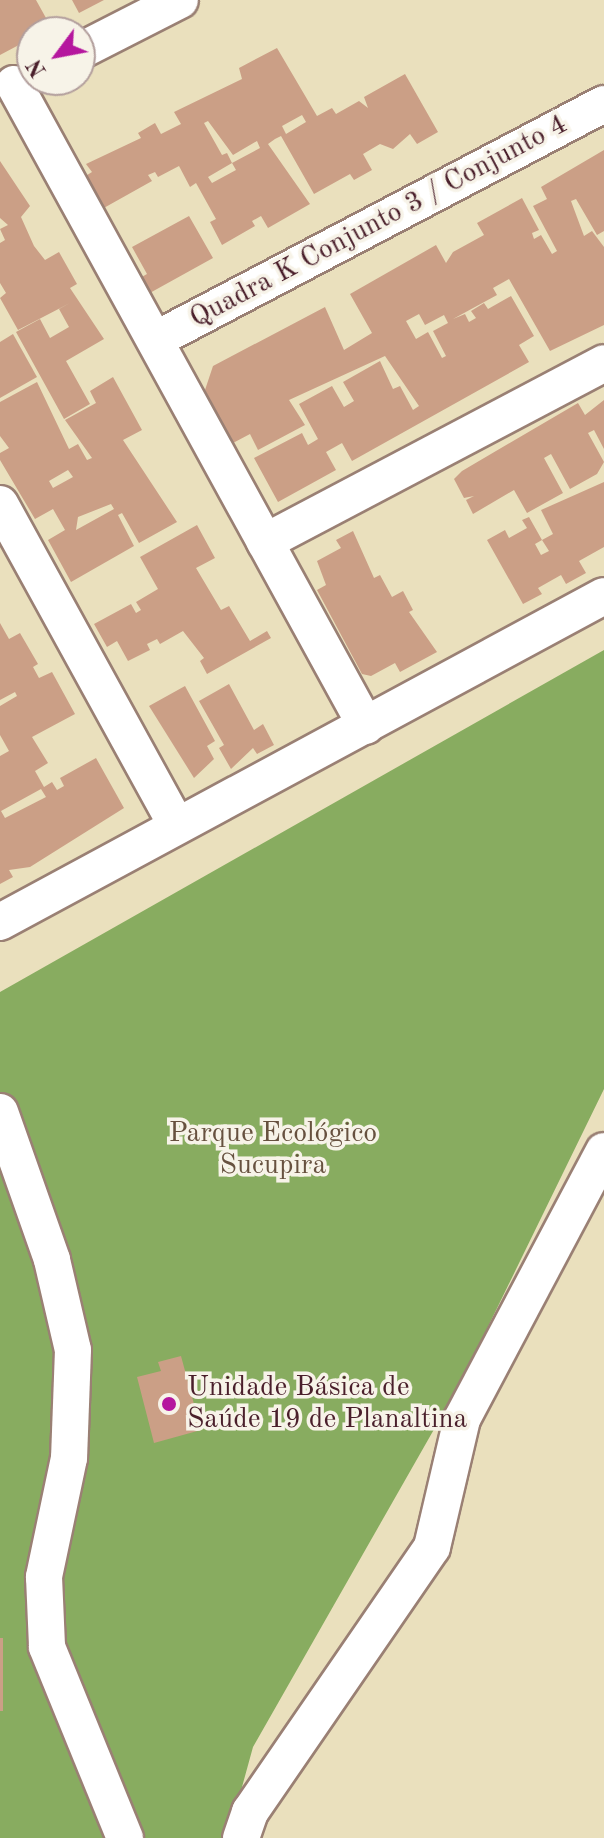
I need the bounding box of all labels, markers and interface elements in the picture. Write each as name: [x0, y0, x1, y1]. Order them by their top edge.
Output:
north arrow: [16, 16, 96, 96]
text: N: [24, 55, 51, 81]
street label: Quadra K Conjunto 3 / Conjunto 4: [185, 108, 573, 336]
park label: Parque Ecológico Sucupira: [169, 1117, 377, 1183]
place label: Unidade Básica de Saúde 19 de Planaltina: [187, 1371, 467, 1437]
marker: Unidade Básica de Saúde 19 de Planaltina: [158, 1393, 180, 1415]

